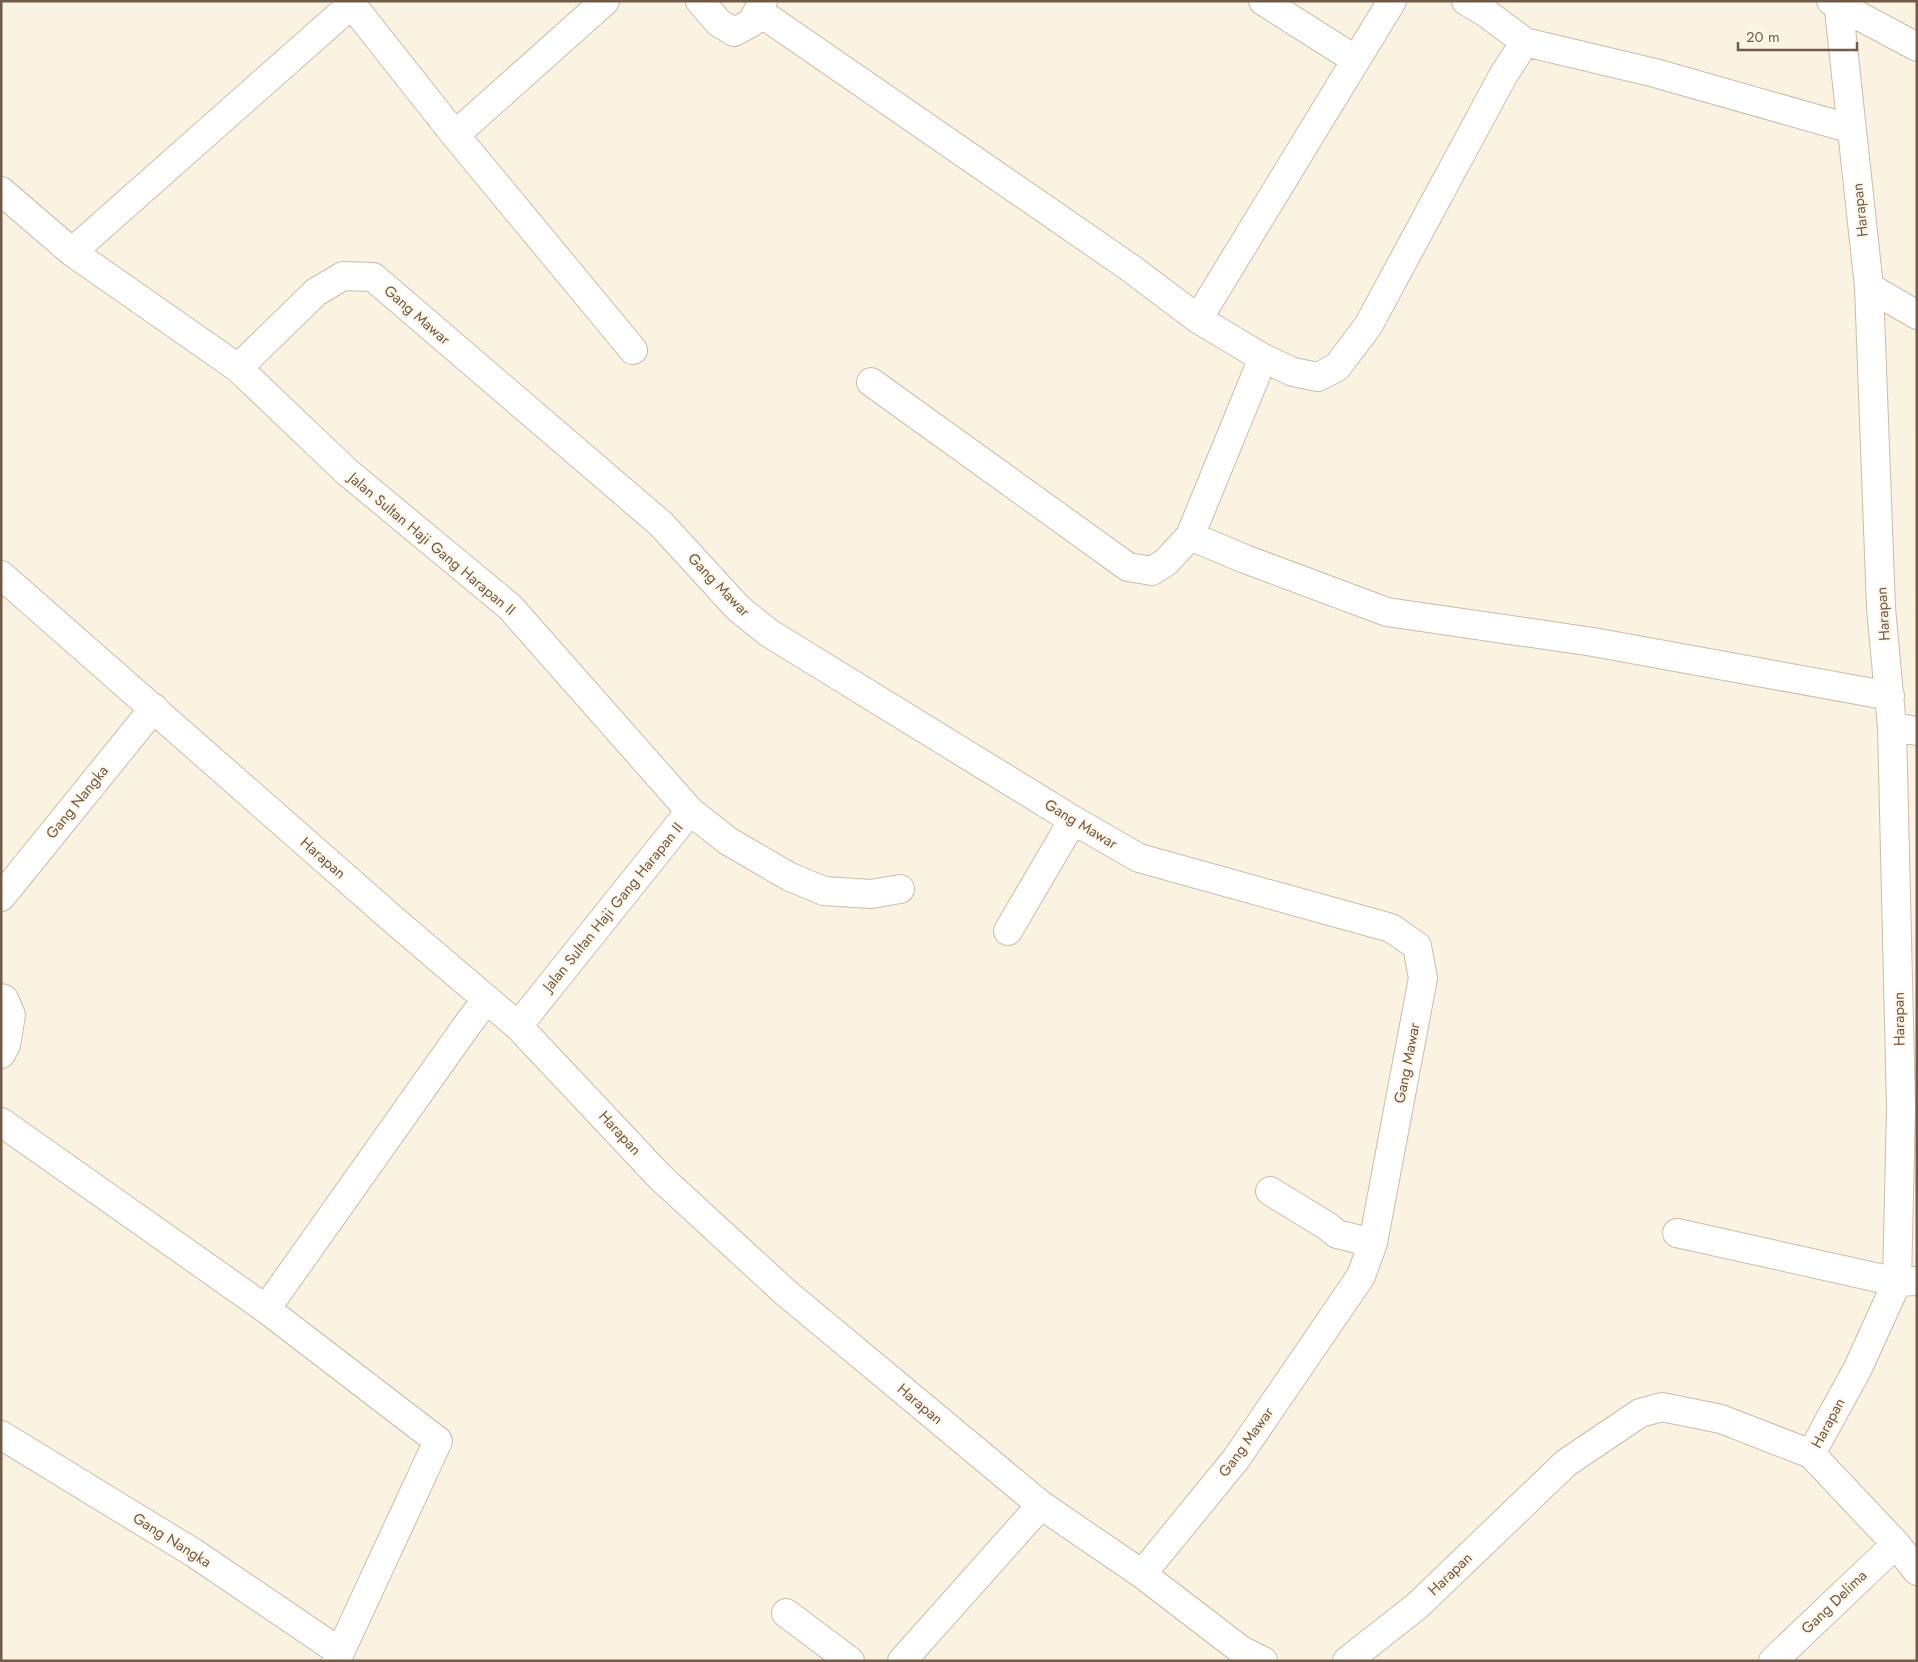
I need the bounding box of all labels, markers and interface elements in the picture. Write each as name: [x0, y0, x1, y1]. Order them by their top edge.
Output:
scale bar: [1738, 20, 1857, 52]
text: 20 m: [1746, 26, 1780, 48]
street label: Harapan: [1846, 182, 1874, 238]
street label: Gang Mawar: [379, 280, 456, 351]
street label: Jalan Sultan Haji Gang Harapan II: [342, 466, 520, 621]
street label: Gang Mawar: [683, 548, 756, 623]
street label: Harapan: [1870, 586, 1896, 642]
street label: Gang Nangka: [40, 761, 114, 843]
street label: Gang Mawar: [1040, 794, 1122, 855]
street label: Jalan Sultan Haji Gang Harapan II: [536, 818, 688, 998]
street label: Harapan: [295, 832, 351, 884]
street label: Harapan: [1888, 992, 1910, 1046]
street label: Gang Mawar: [1388, 1020, 1426, 1105]
street label: Harapan: [594, 1106, 646, 1160]
street label: Harapan: [892, 1378, 948, 1430]
street label: Harapan: [1806, 1394, 1850, 1452]
street label: Gang Mawar: [1213, 1402, 1279, 1481]
street label: Gang Nangka: [128, 1507, 216, 1573]
street label: Harapan: [1423, 1547, 1477, 1601]
street label: Gang Delima: [1796, 1565, 1872, 1639]

